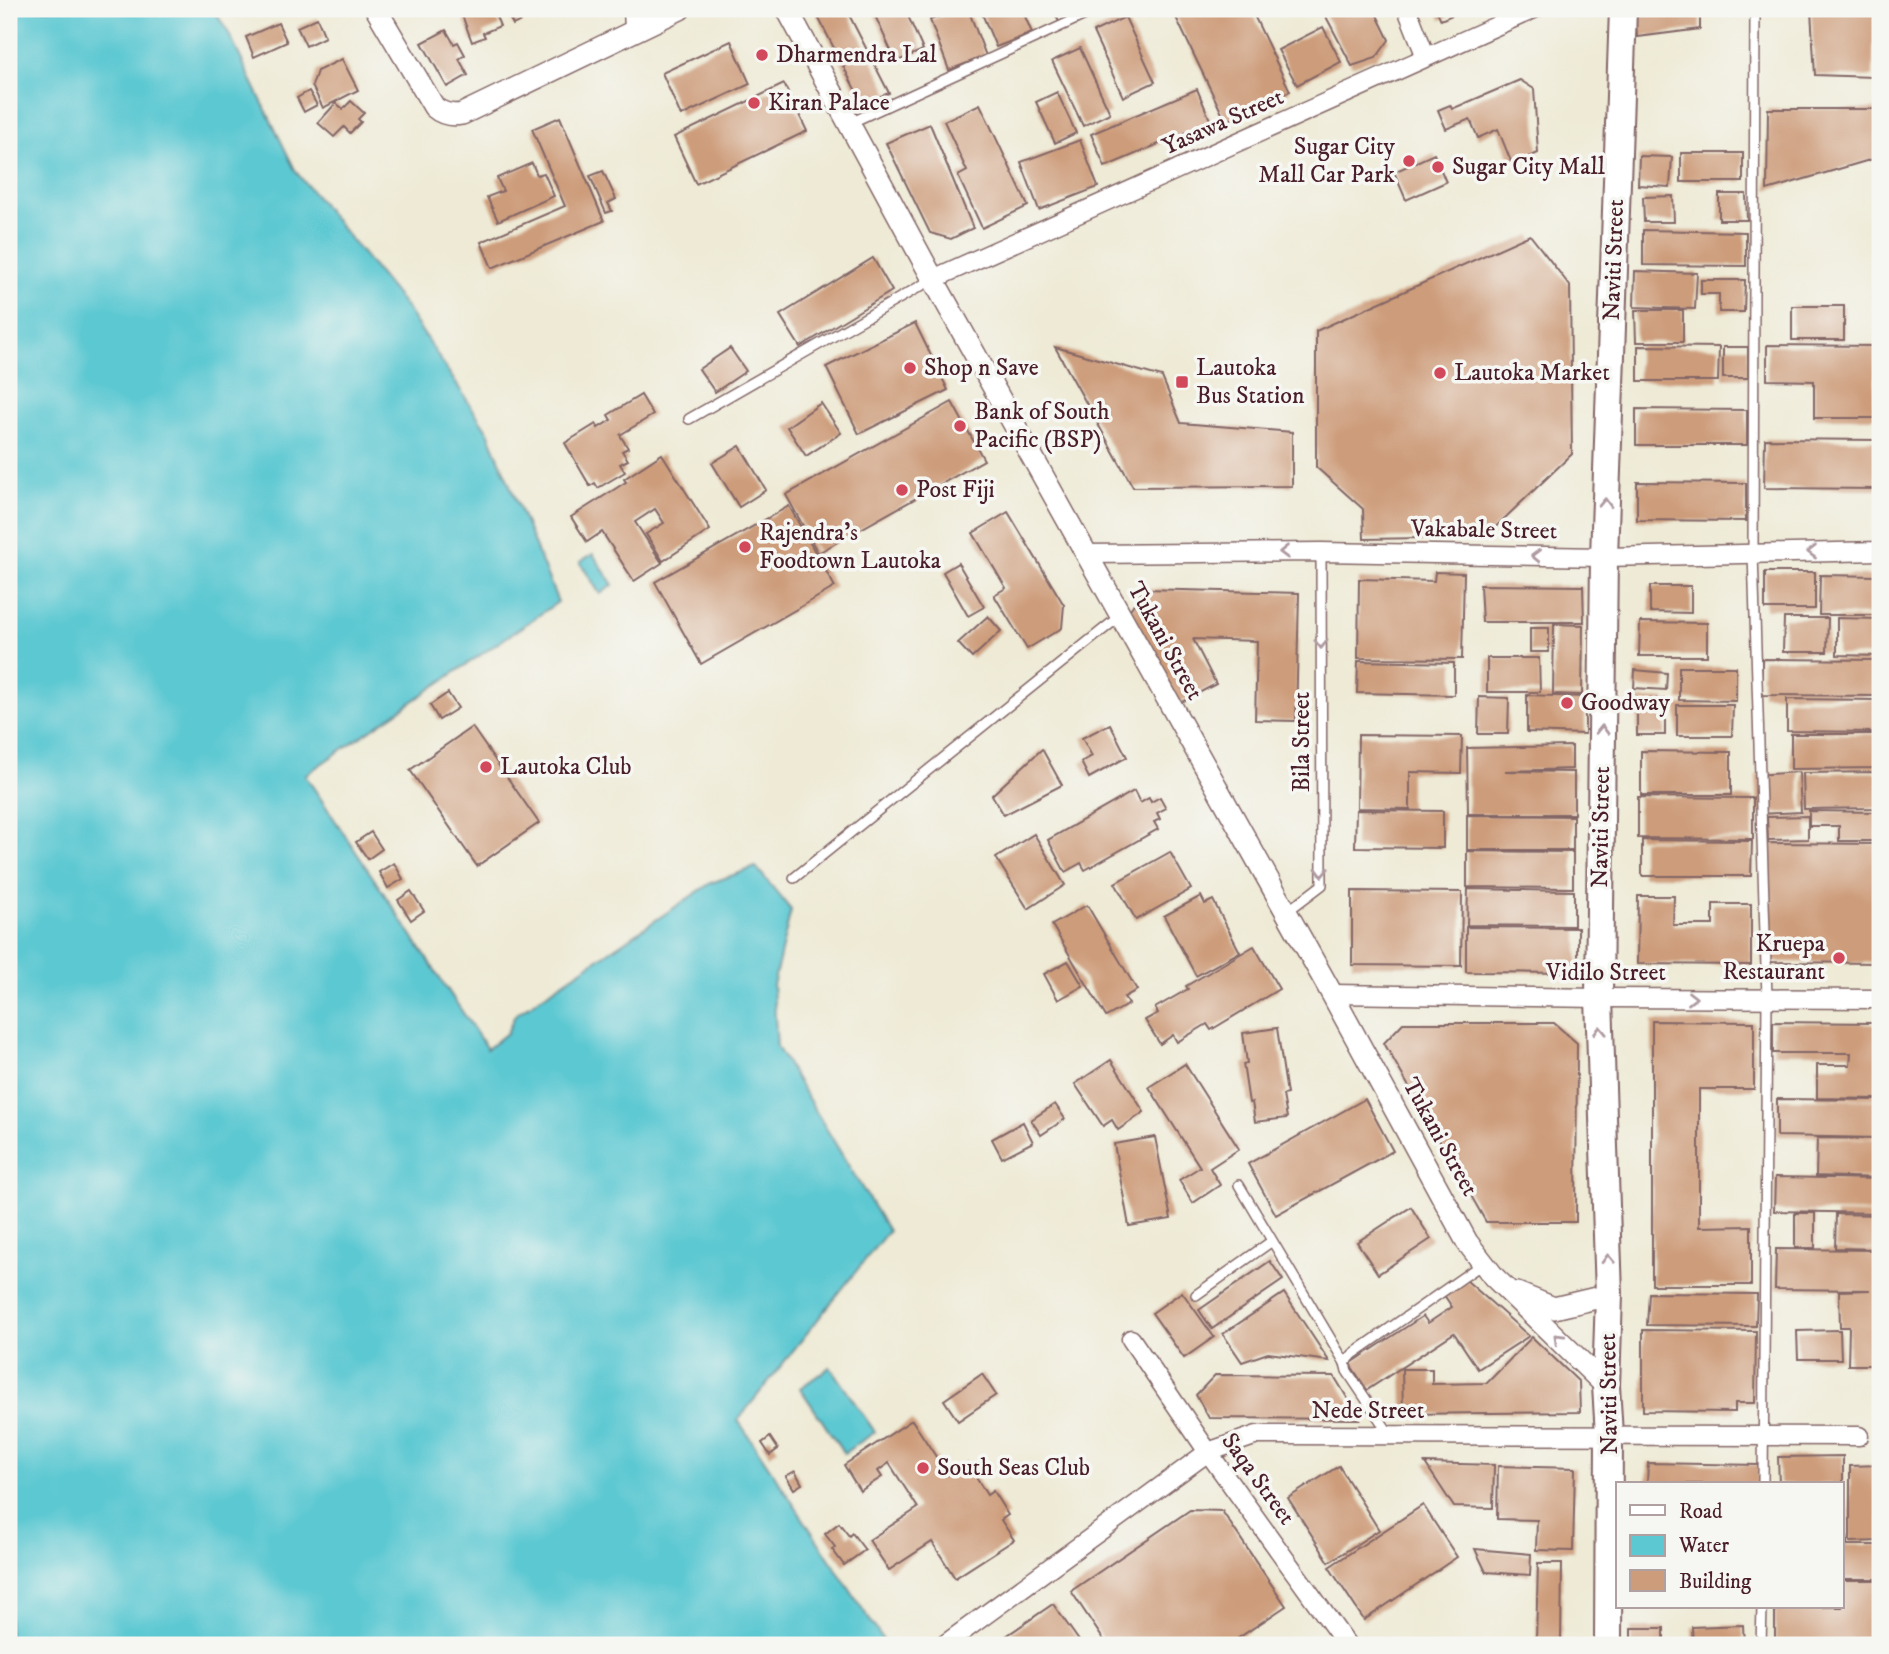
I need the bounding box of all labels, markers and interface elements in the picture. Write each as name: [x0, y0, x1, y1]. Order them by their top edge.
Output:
place label: Dharmendra Lal: [776, 40, 938, 70]
marker: Dharmendra Lal: [754, 47, 770, 63]
street label: Yasawa Street: [1158, 82, 1288, 162]
place label: Kiran Palace: [768, 88, 890, 118]
marker: Kiran Palace: [746, 95, 762, 111]
place label: Sugar City Mall Car Park: [1258, 132, 1396, 190]
place label: Sugar City Mall: [1452, 152, 1606, 182]
marker: Sugar City Mall Car Park: [1401, 153, 1417, 169]
marker: Sugar City Mall: [1430, 159, 1446, 175]
street label: Naviti Street: [1597, 198, 1631, 321]
place label: Shop n Save: [924, 353, 1039, 383]
place label: Lautoka Bus Station: [1196, 353, 1305, 411]
place label: Lautoka Market: [1454, 358, 1610, 388]
marker: Shop n Save: [902, 360, 918, 376]
marker: Lautoka Market: [1432, 365, 1448, 381]
marker: Lautoka Bus Station: [1174, 374, 1190, 390]
place label: Bank of South Pacific (BSP): [974, 397, 1110, 455]
marker: Bank of South Pacific (BSP): [952, 418, 968, 434]
place label: Post Fiji: [916, 475, 995, 505]
marker: Post Fiji: [894, 482, 910, 498]
one-way arrow: [1598, 497, 1613, 508]
street label: Vakabale Street: [1410, 514, 1558, 546]
place label: Rajendra's Foodtown Lautoka: [759, 518, 942, 576]
marker: Rajendra's Foodtown Lautoka: [737, 539, 753, 555]
one-way arrow: [1278, 544, 1288, 560]
one-way arrow: [1806, 544, 1817, 560]
one-way arrow: [1530, 548, 1541, 563]
street label: Tukani Street: [1120, 577, 1210, 706]
one-way arrow: [1313, 640, 1329, 650]
place label: Goodway: [1581, 688, 1670, 718]
street label: Bila Street: [1287, 691, 1317, 792]
marker: Goodway: [1559, 695, 1575, 711]
one-way arrow: [1594, 725, 1610, 735]
place label: Lautoka Club: [500, 752, 632, 782]
marker: Lautoka Club: [478, 759, 494, 775]
street label: Naviti Street: [1585, 766, 1617, 888]
one-way arrow: [1314, 867, 1330, 878]
place label: Kruepa Restaurant: [1723, 929, 1826, 987]
marker: Kruepa Restaurant: [1831, 950, 1847, 966]
street label: Vidilo Street: [1545, 958, 1666, 988]
one-way arrow: [1687, 990, 1698, 1006]
one-way arrow: [1593, 1026, 1608, 1037]
street label: Tukani Street: [1395, 1073, 1485, 1202]
one-way arrow: [1600, 1253, 1615, 1264]
street label: Naviti Street: [1593, 1333, 1625, 1455]
one-way arrow: [1553, 1334, 1566, 1347]
street label: Nede Street: [1311, 1396, 1425, 1426]
street label: Saqa Street: [1214, 1427, 1302, 1531]
place label: South Seas Club: [937, 1453, 1090, 1483]
marker: South Seas Club: [915, 1460, 931, 1476]
legend: [1616, 1482, 1843, 1608]
text: Road: [1679, 1499, 1723, 1525]
text: Water: [1678, 1533, 1729, 1559]
text: Building: [1679, 1569, 1752, 1595]

